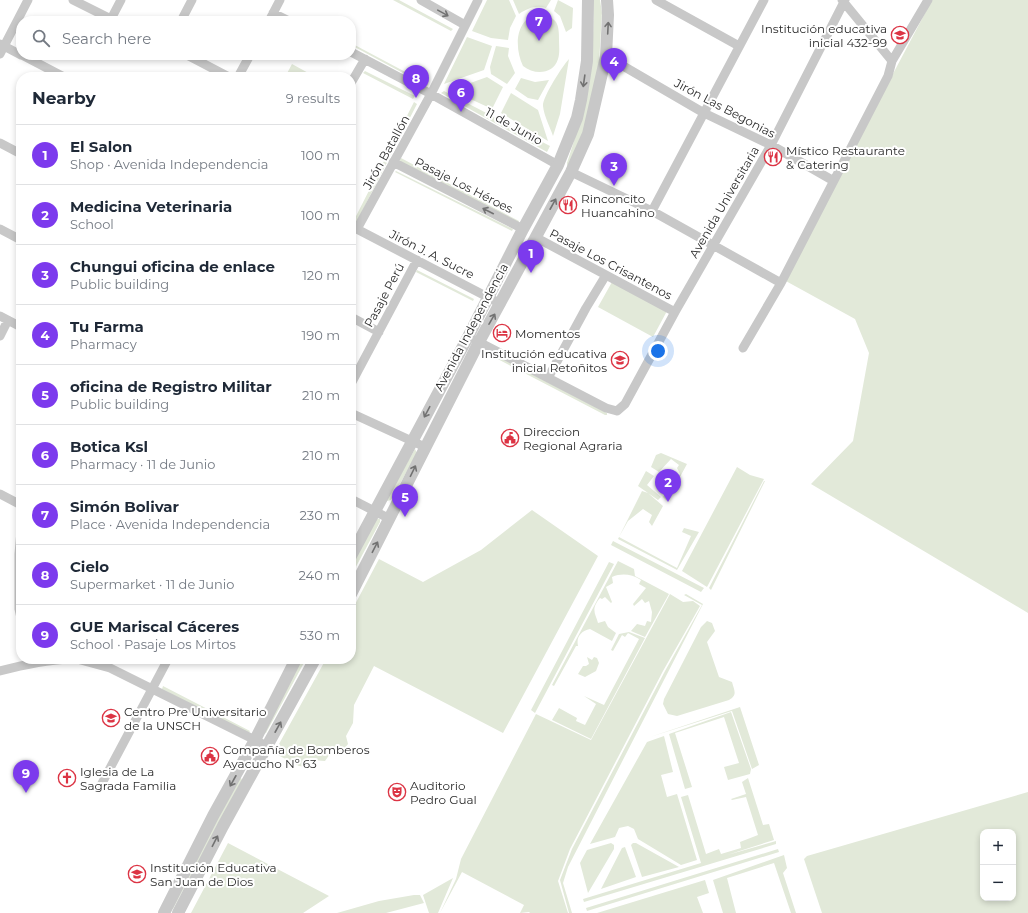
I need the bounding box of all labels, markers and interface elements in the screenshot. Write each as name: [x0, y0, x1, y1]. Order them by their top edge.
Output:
pin: 7: [526, 8, 552, 41]
one-way arrow: [437, 9, 449, 17]
search box: [16, 16, 356, 60]
place label: Institución educativa inicial 432-99: [761, 21, 887, 50]
one-way arrow: [604, 22, 611, 35]
school or university icon: Institución educativa inicial 432-99: [890, 25, 910, 45]
icon: search: [30, 27, 52, 49]
text: Search here: [62, 29, 151, 48]
pin: 4: [601, 48, 627, 81]
pin: 8: [403, 65, 429, 98]
one-way arrow: [580, 74, 588, 87]
street label: Jirón Las Begonias: [671, 75, 778, 141]
pin: 6: [448, 79, 474, 112]
text: Nearby: [32, 88, 96, 108]
text: 9 results: [286, 90, 340, 106]
street label: 11 de Junio: [483, 104, 545, 148]
street label: Jirón Batallón: [359, 112, 413, 193]
text: El Salon: [70, 137, 132, 156]
street label: Avenida Universitaria: [686, 143, 762, 261]
place label: Místico Restaurante & Catering: [786, 143, 905, 172]
text: 1: [42, 147, 48, 163]
text: 100 m: [301, 147, 340, 163]
restaurant icon: Místico Restaurante & Catering: [763, 147, 783, 167]
pin: 3: [601, 153, 627, 186]
street label: Pasaje Los Héroes: [413, 154, 516, 216]
text: Shop · Avenida Independencia: [70, 156, 268, 172]
place label: Rinconcito Huancahino: [581, 191, 655, 220]
restaurant icon: Rinconcito Huancahino: [558, 195, 578, 215]
text: Medicina Veterinaria: [70, 197, 232, 216]
one-way arrow: [550, 198, 558, 210]
text: 2: [41, 207, 49, 223]
text: 100 m: [301, 207, 340, 223]
one-way arrow: [482, 207, 494, 214]
text: School: [70, 216, 114, 232]
street label: Pasaje Los Crisantenos: [547, 225, 675, 303]
street label: Jirón J. A. Sucre: [386, 226, 477, 282]
pin: 1: [518, 240, 544, 273]
text: Chungui oficina de enlace: [70, 257, 275, 276]
street label: Pasaje Perú: [361, 260, 407, 330]
street label: Avenida Independencia: [431, 260, 511, 394]
text: 3: [41, 267, 49, 283]
text: 120 m: [302, 267, 340, 283]
text: Public building: [70, 276, 169, 292]
one-way arrow: [489, 313, 497, 325]
text: Tu Farma: [70, 317, 144, 336]
hotel icon: Momentos: [492, 323, 512, 343]
place label: Momentos: [515, 326, 580, 341]
text: 4: [41, 327, 49, 343]
text: 190 m: [302, 327, 340, 343]
text: Pharmacy: [70, 336, 137, 352]
your location: [648, 341, 668, 361]
place label: Institución educativa inicial Retoñitos: [481, 346, 607, 375]
school or university icon: Institución educativa inicial Retoñitos: [610, 350, 630, 370]
text: oficina de Registro Militar: [70, 377, 272, 396]
text: 5: [41, 387, 49, 403]
text: 210 m: [302, 387, 340, 403]
text: Public building: [70, 396, 169, 412]
one-way arrow: [423, 405, 430, 417]
place label: Direccion Regional Agraria: [523, 424, 623, 453]
public building icon: Direccion Regional Agraria: [500, 428, 520, 448]
text: Botica Ksl: [70, 437, 148, 456]
text: 6: [41, 447, 49, 463]
text: 210 m: [302, 447, 340, 463]
text: Pharmacy · 11 de Junio: [70, 456, 215, 472]
one-way arrow: [410, 466, 417, 478]
pin: 2: [655, 469, 681, 502]
pin: 5: [392, 484, 418, 517]
text: Simón Bolivar: [70, 497, 179, 516]
text: 7: [41, 507, 49, 523]
text: 230 m: [299, 507, 340, 523]
text: Place · Avenida Independencia: [70, 516, 270, 532]
one-way arrow: [372, 541, 380, 553]
text: Cielo: [70, 557, 109, 576]
text: 8: [41, 567, 49, 583]
text: 240 m: [299, 567, 340, 583]
text: Supermarket · 11 de Junio: [70, 576, 234, 592]
text: GUE Mariscal Cáceres: [70, 617, 239, 636]
text: 9: [41, 627, 49, 643]
text: 530 m: [300, 627, 340, 643]
text: School · Pasaje Los Mirtos: [70, 636, 236, 652]
place label: Centro Pre Universitario de la UNSCH: [124, 704, 267, 733]
school or university icon: Centro Pre Universitario de la UNSCH: [101, 708, 121, 728]
one-way arrow: [274, 722, 282, 734]
place label: Compañía de Bomberos Ayacucho Nº 63: [223, 742, 370, 771]
public building icon: Compañía de Bomberos Ayacucho Nº 63: [200, 746, 220, 766]
pin: 9: [13, 760, 39, 793]
place label: Iglesia de La Sagrada Familia: [80, 764, 176, 793]
church icon: Iglesia de La Sagrada Familia: [57, 768, 77, 788]
one-way arrow: [228, 775, 236, 787]
place label: Auditorio Pedro Gual: [410, 778, 477, 807]
theatre icon: Auditorio Pedro Gual: [387, 782, 407, 802]
map controls: [980, 829, 1016, 901]
button: +: [980, 829, 1016, 865]
one-way arrow: [212, 835, 219, 847]
place label: Institución Educativa San Juan de Dios: [150, 860, 277, 889]
school or university icon: Institución Educativa San Juan de Dios: [127, 864, 147, 884]
button: −: [980, 865, 1016, 901]

